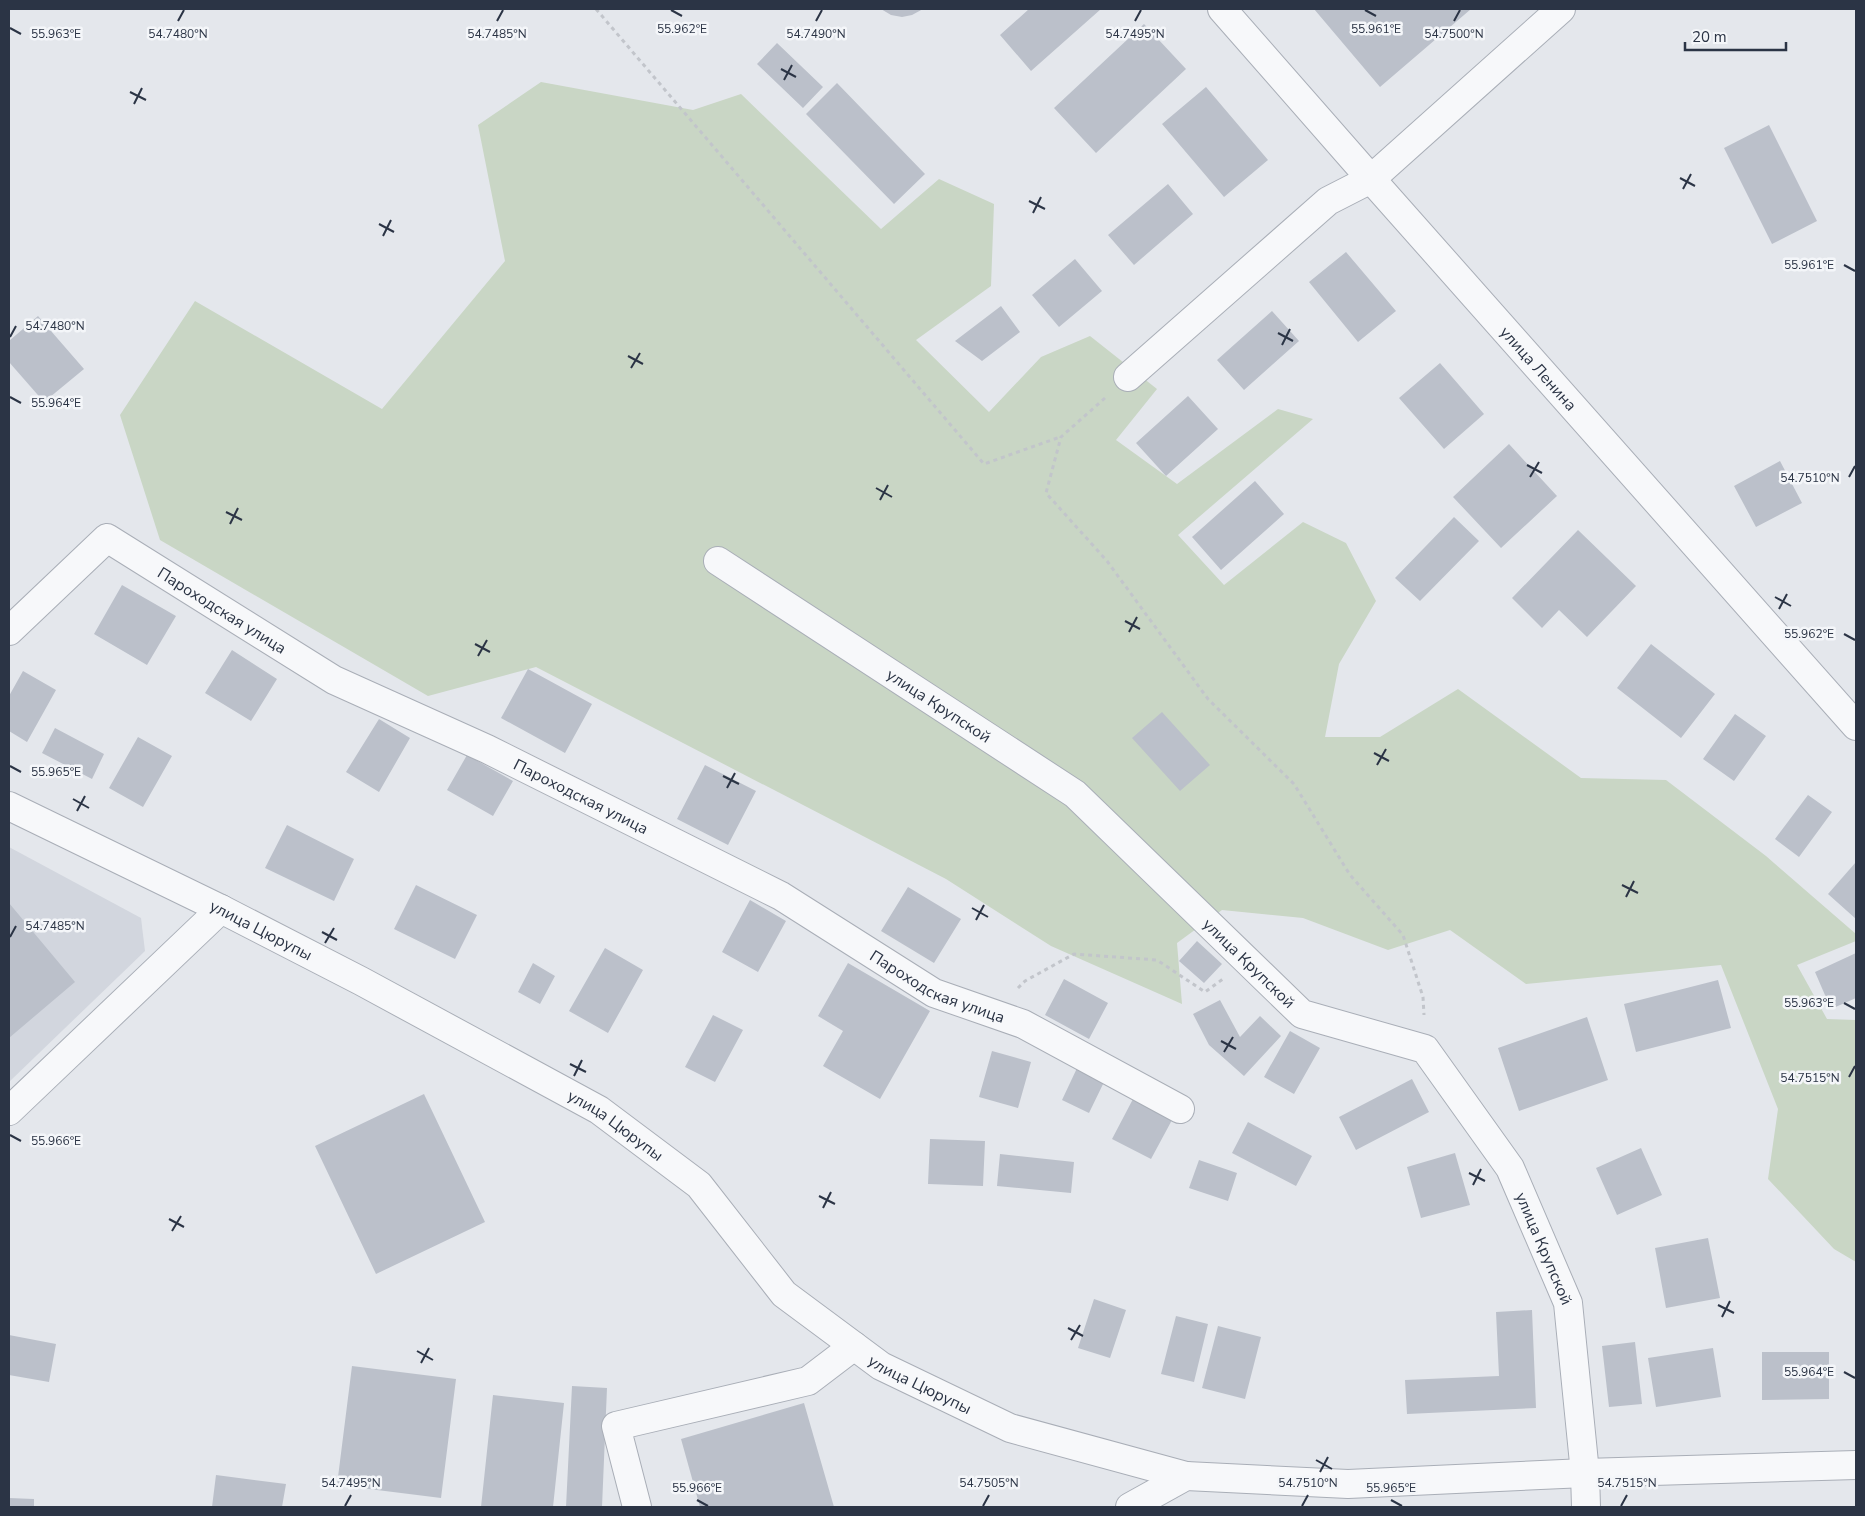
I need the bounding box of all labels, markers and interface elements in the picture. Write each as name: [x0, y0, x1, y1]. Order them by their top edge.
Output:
scale bar: [1685, 20, 1786, 52]
text: 55.962°E: [657, 21, 707, 37]
text: 55.961°E: [1351, 21, 1401, 37]
text: 55.963°E: [31, 26, 81, 42]
text: 54.7480°N: [148, 26, 208, 42]
text: 54.7485°N: [467, 26, 527, 42]
text: 54.7490°N: [786, 26, 846, 42]
text: 54.7495°N: [1105, 26, 1165, 42]
text: 54.7500°N: [1424, 26, 1484, 42]
text: 20 m: [1692, 27, 1727, 47]
text: 55.961°E: [1784, 257, 1834, 273]
text: 54.7480°N: [25, 318, 85, 334]
street label: улица Ленина: [1495, 322, 1581, 416]
text: 55.964°E: [31, 395, 81, 411]
text: 54.7510°N: [1780, 470, 1840, 486]
street label: Пароходская улица: [153, 562, 290, 660]
text: 55.962°E: [1784, 626, 1834, 642]
street label: улица Крупской: [882, 664, 995, 748]
street label: Пароходская улица: [510, 754, 652, 840]
text: 55.965°E: [31, 764, 81, 780]
street label: улица Цюрупы: [206, 895, 316, 966]
street label: улица Крупской: [1198, 914, 1300, 1013]
text: 54.7485°N: [25, 918, 85, 934]
street label: Пароходская улица: [865, 945, 1008, 1029]
text: 55.963°E: [1784, 995, 1834, 1011]
text: 54.7515°N: [1780, 1070, 1840, 1086]
street label: улица Цюрупы: [563, 1085, 668, 1167]
text: 55.966°E: [31, 1133, 81, 1149]
street label: улица Крупской: [1510, 1189, 1578, 1308]
street label: улица Цюрупы: [863, 1350, 975, 1420]
text: 55.964°E: [1784, 1364, 1834, 1380]
text: 54.7495°N: [321, 1475, 381, 1491]
text: 54.7505°N: [959, 1475, 1019, 1491]
text: 54.7510°N: [1278, 1475, 1338, 1491]
text: 54.7515°N: [1597, 1475, 1657, 1491]
text: 55.966°E: [672, 1480, 722, 1496]
text: 55.965°E: [1366, 1480, 1416, 1496]

